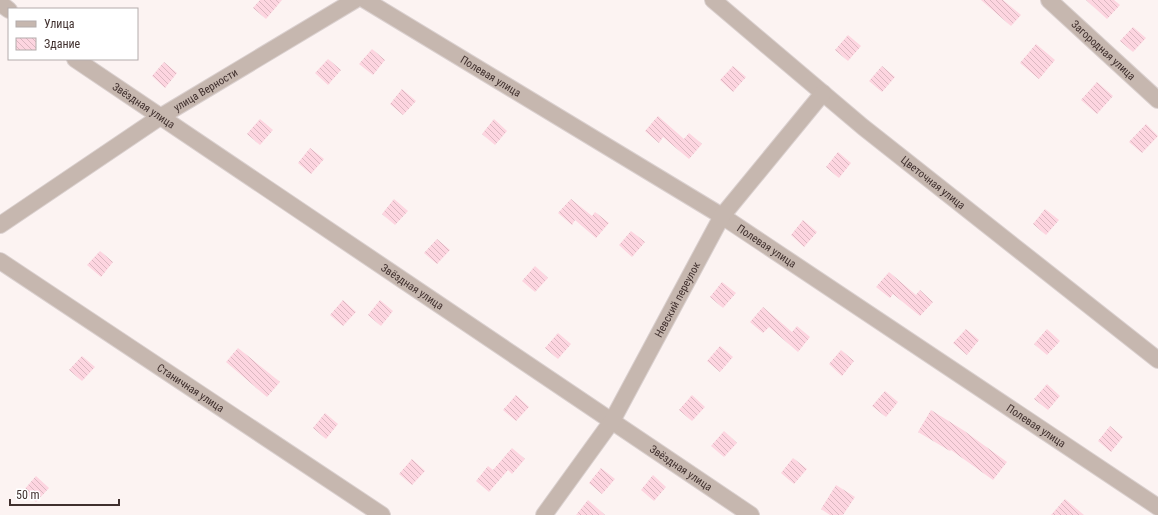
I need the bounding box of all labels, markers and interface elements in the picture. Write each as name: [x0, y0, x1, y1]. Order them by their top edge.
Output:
legend: [8, 8, 138, 60]
text: Улица: [44, 17, 75, 31]
street label: Загородная улица: [1068, 18, 1138, 83]
text: Здание: [44, 37, 81, 51]
street label: Полевая улица: [458, 53, 523, 100]
street label: улица Верности: [171, 66, 240, 114]
street label: Звёздная улица: [110, 80, 177, 132]
street label: Цветочная улица: [898, 153, 968, 212]
street label: Полевая улица: [734, 222, 798, 271]
street label: Невский переулок: [652, 259, 704, 340]
street label: Звёздная улица: [378, 261, 446, 313]
street label: Станичная улица: [154, 361, 227, 415]
street label: Полевая улица: [1004, 402, 1068, 451]
street label: Звёздная улица: [647, 443, 714, 494]
scale bar: [10, 481, 119, 507]
text: 50 m: [16, 488, 40, 502]

